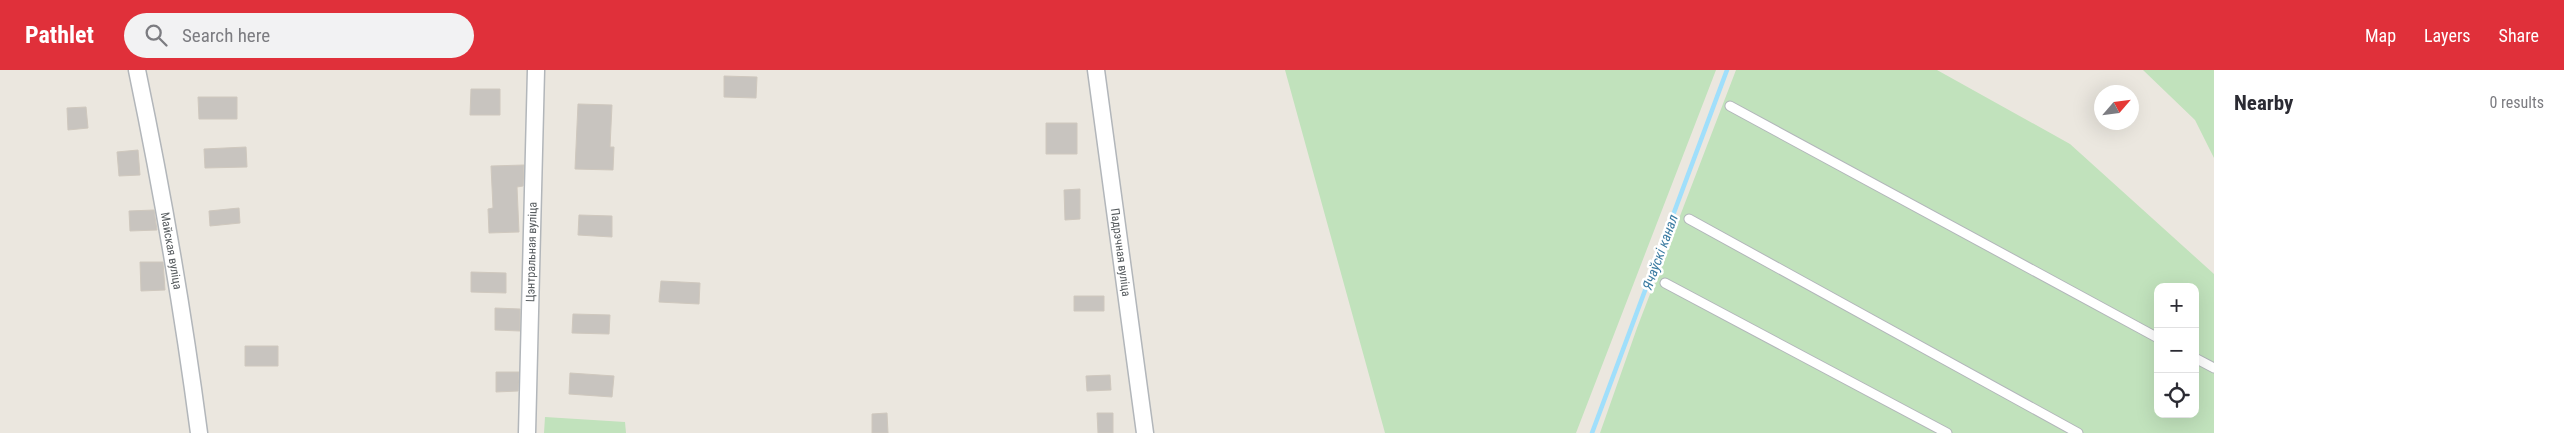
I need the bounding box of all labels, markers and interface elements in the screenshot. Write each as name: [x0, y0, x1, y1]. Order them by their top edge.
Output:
search box: [124, 13, 474, 58]
text: Pathlet: [25, 21, 94, 49]
icon: search: [142, 21, 170, 49]
text: Search here: [182, 24, 270, 47]
text: Map: [2365, 25, 2396, 46]
text: Layers: [2424, 25, 2471, 46]
text: Share: [2499, 25, 2539, 46]
north arrow: [2094, 85, 2139, 130]
text: Nearby: [2234, 91, 2293, 115]
text: 0 results: [2489, 93, 2544, 112]
street label: Цэнтральная вуліца: [523, 202, 540, 302]
street label: Падрэчная вуліца: [1108, 207, 1134, 298]
street label: Майская вуліца: [158, 211, 185, 291]
water label: Ячаўскі канал: [1639, 212, 1681, 293]
map controls: [2154, 283, 2199, 418]
button: +: [2154, 283, 2199, 328]
button: −: [2154, 328, 2199, 373]
button: locate: [2154, 373, 2199, 418]

